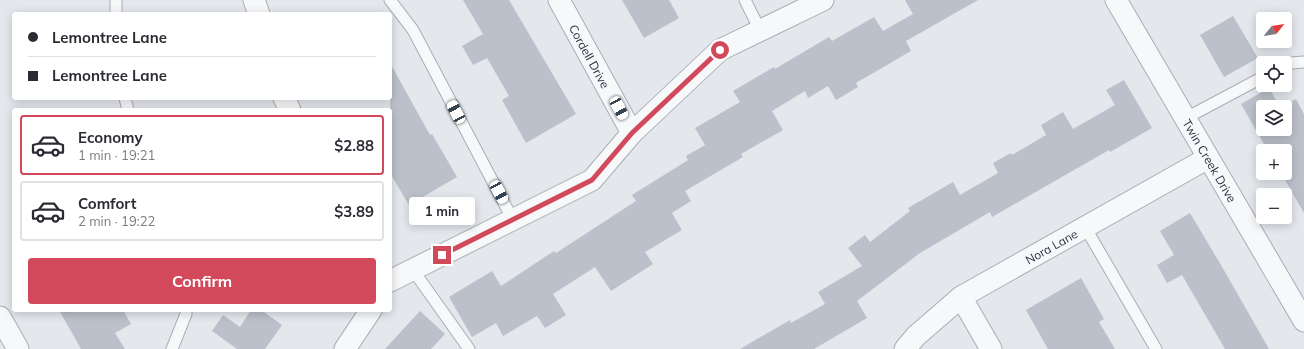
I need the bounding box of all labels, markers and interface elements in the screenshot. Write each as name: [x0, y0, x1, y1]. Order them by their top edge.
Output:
north arrow: [1256, 12, 1292, 48]
map controls: [1256, 12, 1292, 224]
street label: Cordell Drive: [566, 22, 613, 91]
text: Lemontree Lane: [52, 28, 167, 47]
route start: [711, 41, 729, 59]
button: locate: [1256, 56, 1292, 92]
text: Lemontree Lane: [52, 66, 167, 85]
car: [608, 95, 630, 121]
car: [445, 99, 467, 125]
button: layers: [1256, 100, 1292, 136]
street label: Twin Creek Drive: [1180, 116, 1240, 205]
icon: car: [30, 127, 66, 163]
text: Economy: [78, 128, 143, 147]
text: $2.88: [334, 136, 374, 155]
button: +: [1256, 144, 1292, 180]
text: 1 min · 19:21: [78, 147, 155, 163]
car: [488, 179, 510, 205]
button: −: [1256, 188, 1292, 224]
icon: car: [30, 193, 66, 229]
text: Comfort: [78, 194, 136, 213]
callout: 1 min: [409, 197, 475, 225]
text: $3.89: [334, 202, 374, 221]
text: 1 min: [425, 203, 459, 219]
text: 2 min · 19:22: [78, 213, 155, 229]
street label: Nora Lane: [1022, 226, 1080, 267]
route end: [433, 246, 451, 264]
button: Confirm: [28, 258, 376, 304]

